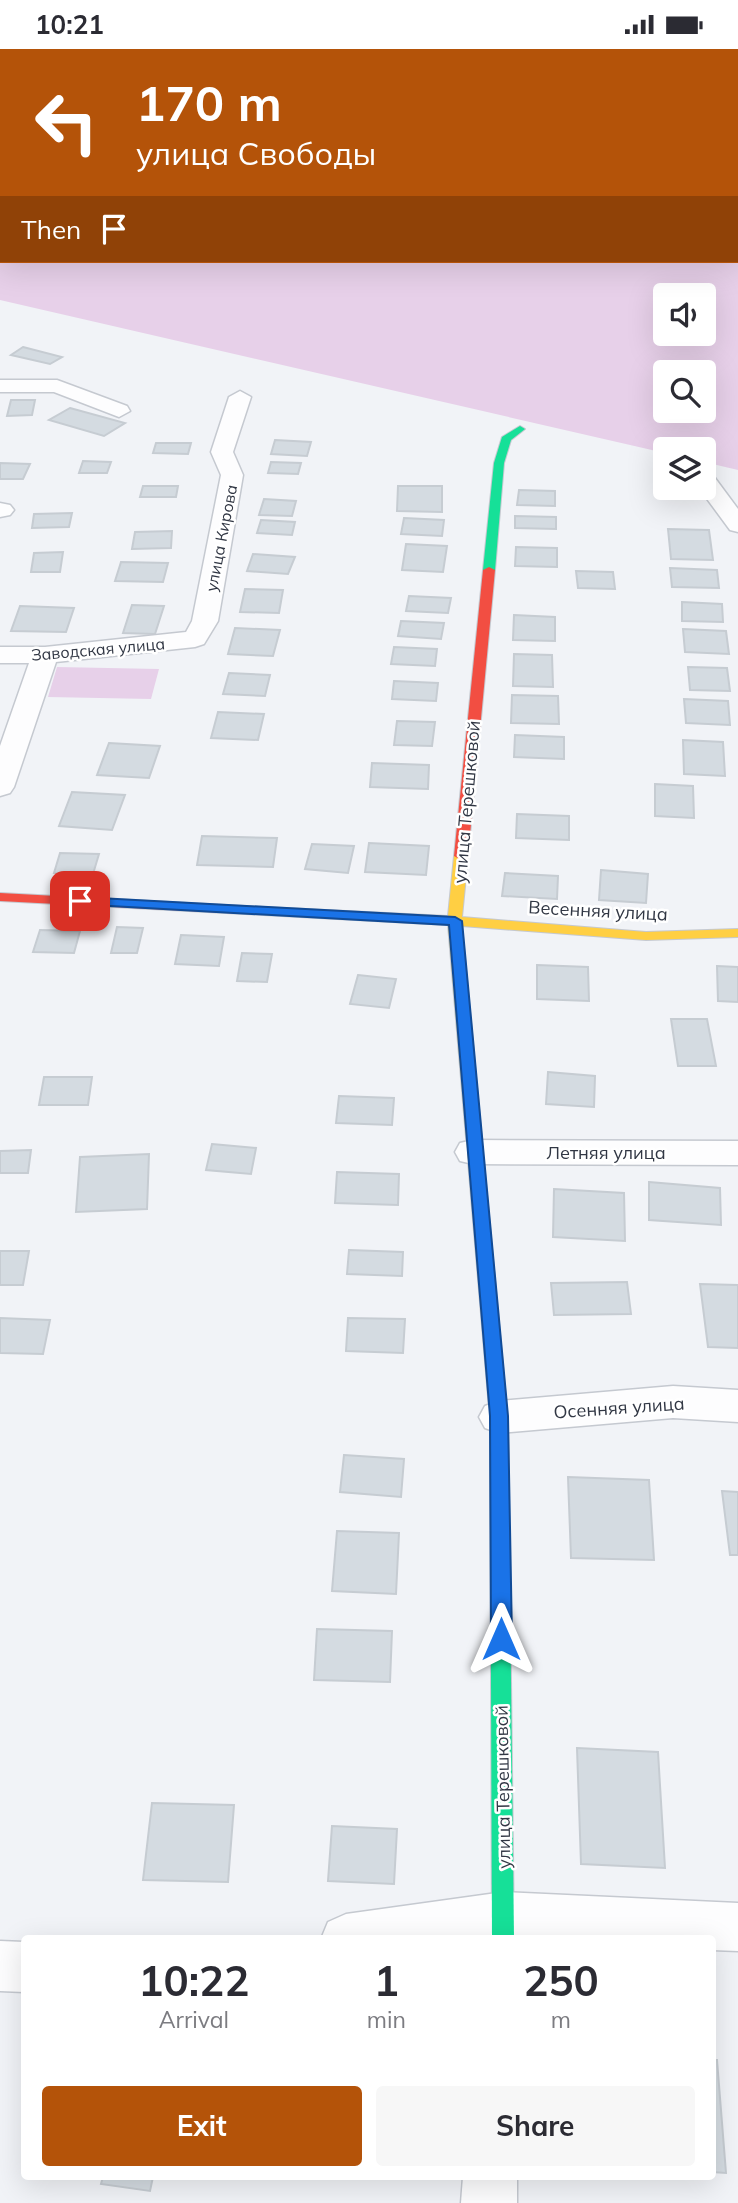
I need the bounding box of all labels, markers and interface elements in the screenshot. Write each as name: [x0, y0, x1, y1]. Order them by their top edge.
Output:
text: 10:21: [35, 8, 104, 41]
text: 170 m: [136, 72, 282, 133]
icon: left: [21, 77, 112, 168]
text: улица Свободы: [136, 133, 376, 173]
icon: arrive: [95, 210, 133, 248]
text: Then: [21, 213, 81, 246]
map controls: [653, 283, 716, 500]
button: sound: [653, 283, 716, 346]
button: search: [653, 360, 716, 423]
button: layers: [653, 437, 716, 500]
street label: улица Кирова: [201, 483, 241, 593]
street label: Заводская улица: [30, 633, 166, 665]
street label: улица Терешковой: [448, 719, 485, 884]
pin: [50, 871, 110, 931]
icon: arrive: [61, 882, 99, 920]
street label: Весенняя улица: [528, 895, 668, 926]
street label: Летняя улица: [546, 1141, 666, 1164]
street label: Осенняя улица: [553, 1391, 685, 1424]
position arrow: [464, 1602, 538, 1676]
street label: улица Терешковой: [490, 1705, 515, 1869]
text: 10:22: [138, 1954, 249, 2007]
text: 1: [374, 1954, 399, 2007]
text: 250: [523, 1954, 599, 2007]
text: Arrival: [159, 2005, 229, 2034]
text: min: [367, 2005, 406, 2034]
text: m: [551, 2005, 571, 2034]
button: Exit: [42, 2086, 362, 2166]
button: Share: [376, 2086, 695, 2166]

